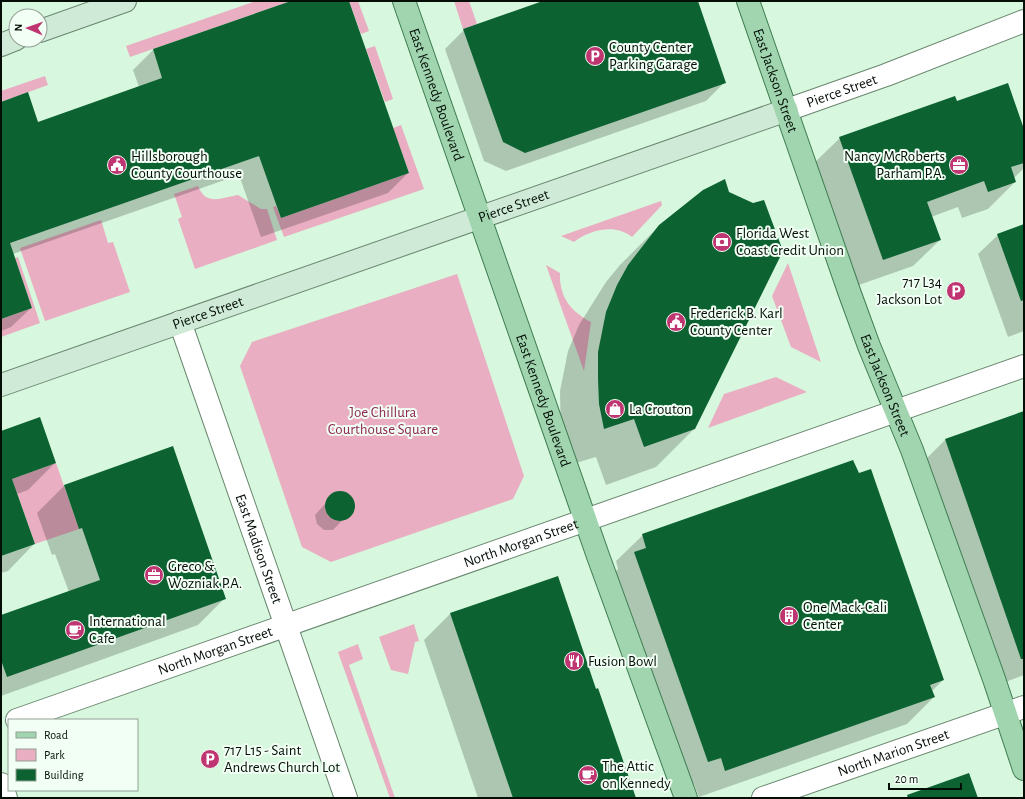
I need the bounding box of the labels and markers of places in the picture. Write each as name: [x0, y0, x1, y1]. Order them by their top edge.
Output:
place label: County Center Parking Garage: [609, 40, 698, 72]
parking icon: County Center Parking Garage: [584, 45, 606, 67]
place label: Hillsborough County Courthouse: [131, 149, 242, 181]
place label: Nancy McRoberts Parham P.A.: [844, 149, 945, 181]
public building icon: Hillsborough County Courthouse: [106, 154, 128, 176]
office icon: Nancy McRoberts Parham P.A.: [948, 154, 970, 176]
place label: Florida West Coast Credit Union: [736, 226, 844, 258]
bank icon: Florida West Coast Credit Union: [711, 231, 733, 253]
place label: 717 L34 Jackson Lot: [877, 275, 942, 307]
parking icon: 717 L34 Jackson Lot: [945, 280, 967, 302]
place label: Frederick B. Karl County Center: [690, 306, 783, 338]
public building icon: Frederick B. Karl County Center: [665, 311, 687, 333]
shop icon: La Crouton: [604, 398, 626, 420]
place label: La Crouton: [629, 402, 692, 417]
place label: Greco & Wozniak P.A.: [168, 559, 242, 591]
office icon: Greco & Wozniak P.A.: [143, 564, 165, 586]
place label: One Mack-Cali Center: [803, 600, 887, 632]
building icon: One Mack-Cali Center: [778, 605, 800, 627]
place label: International Cafe: [89, 614, 166, 646]
cafe icon: International Cafe: [64, 619, 86, 641]
restaurant icon: Fusion Bowl: [563, 650, 585, 672]
place label: Fusion Bowl: [588, 654, 657, 669]
place label: 717 L15 - Saint Andrews Church Lot: [224, 743, 340, 775]
parking icon: 717 L15 - Saint Andrews Church Lot: [199, 748, 221, 770]
place label: The Attic on Kennedy: [602, 759, 671, 791]
cafe icon: The Attic on Kennedy: [577, 764, 599, 786]

